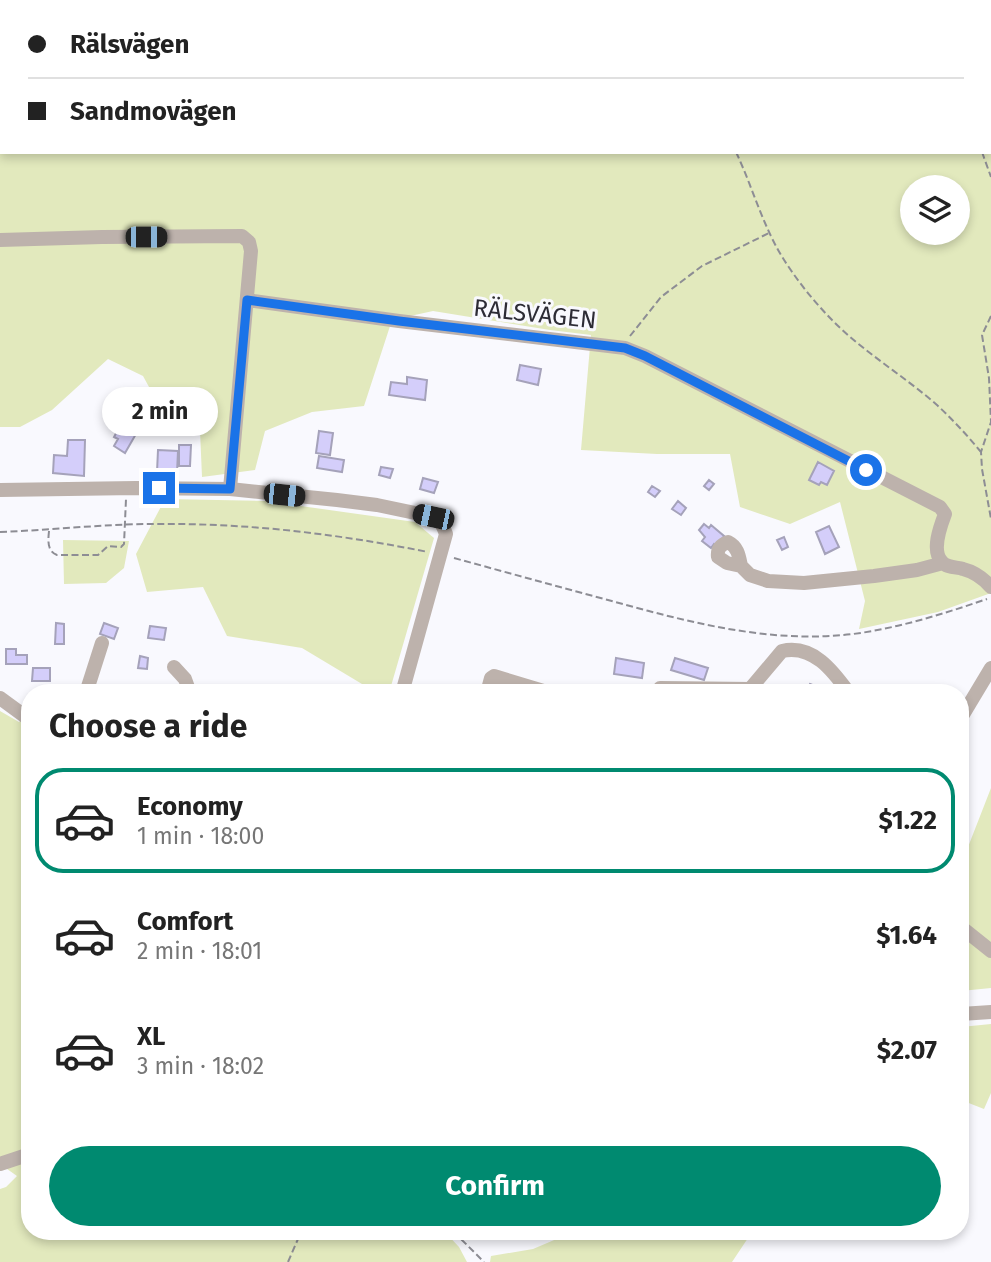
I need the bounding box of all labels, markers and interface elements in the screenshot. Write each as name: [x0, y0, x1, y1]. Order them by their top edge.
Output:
text: Rälsvägen: [70, 29, 189, 60]
text: Sandmovägen: [70, 96, 237, 127]
map controls: [900, 175, 970, 245]
button: layers: [900, 175, 970, 245]
car: [126, 227, 168, 248]
street label: RÄLSVÄGEN: [472, 294, 598, 334]
callout: 2 min: [101, 386, 217, 435]
text: 2 min: [132, 397, 188, 425]
route start: [850, 454, 882, 486]
route end: [143, 472, 175, 504]
car: [263, 482, 306, 508]
car: [411, 502, 456, 532]
text: Choose a ride: [49, 707, 247, 745]
icon: car: [53, 789, 116, 852]
text: Economy: [137, 791, 243, 822]
text: $1.22: [878, 805, 937, 836]
text: 1 min · 18:00: [137, 822, 264, 850]
icon: car: [53, 904, 116, 967]
text: Comfort: [137, 906, 233, 937]
text: $1.64: [876, 920, 937, 951]
text: 2 min · 18:01: [137, 937, 262, 965]
icon: car: [53, 1019, 116, 1082]
text: XL: [137, 1021, 165, 1052]
text: $2.07: [877, 1035, 937, 1066]
text: 3 min · 18:02: [137, 1052, 264, 1080]
button: Confirm: [49, 1146, 941, 1226]

